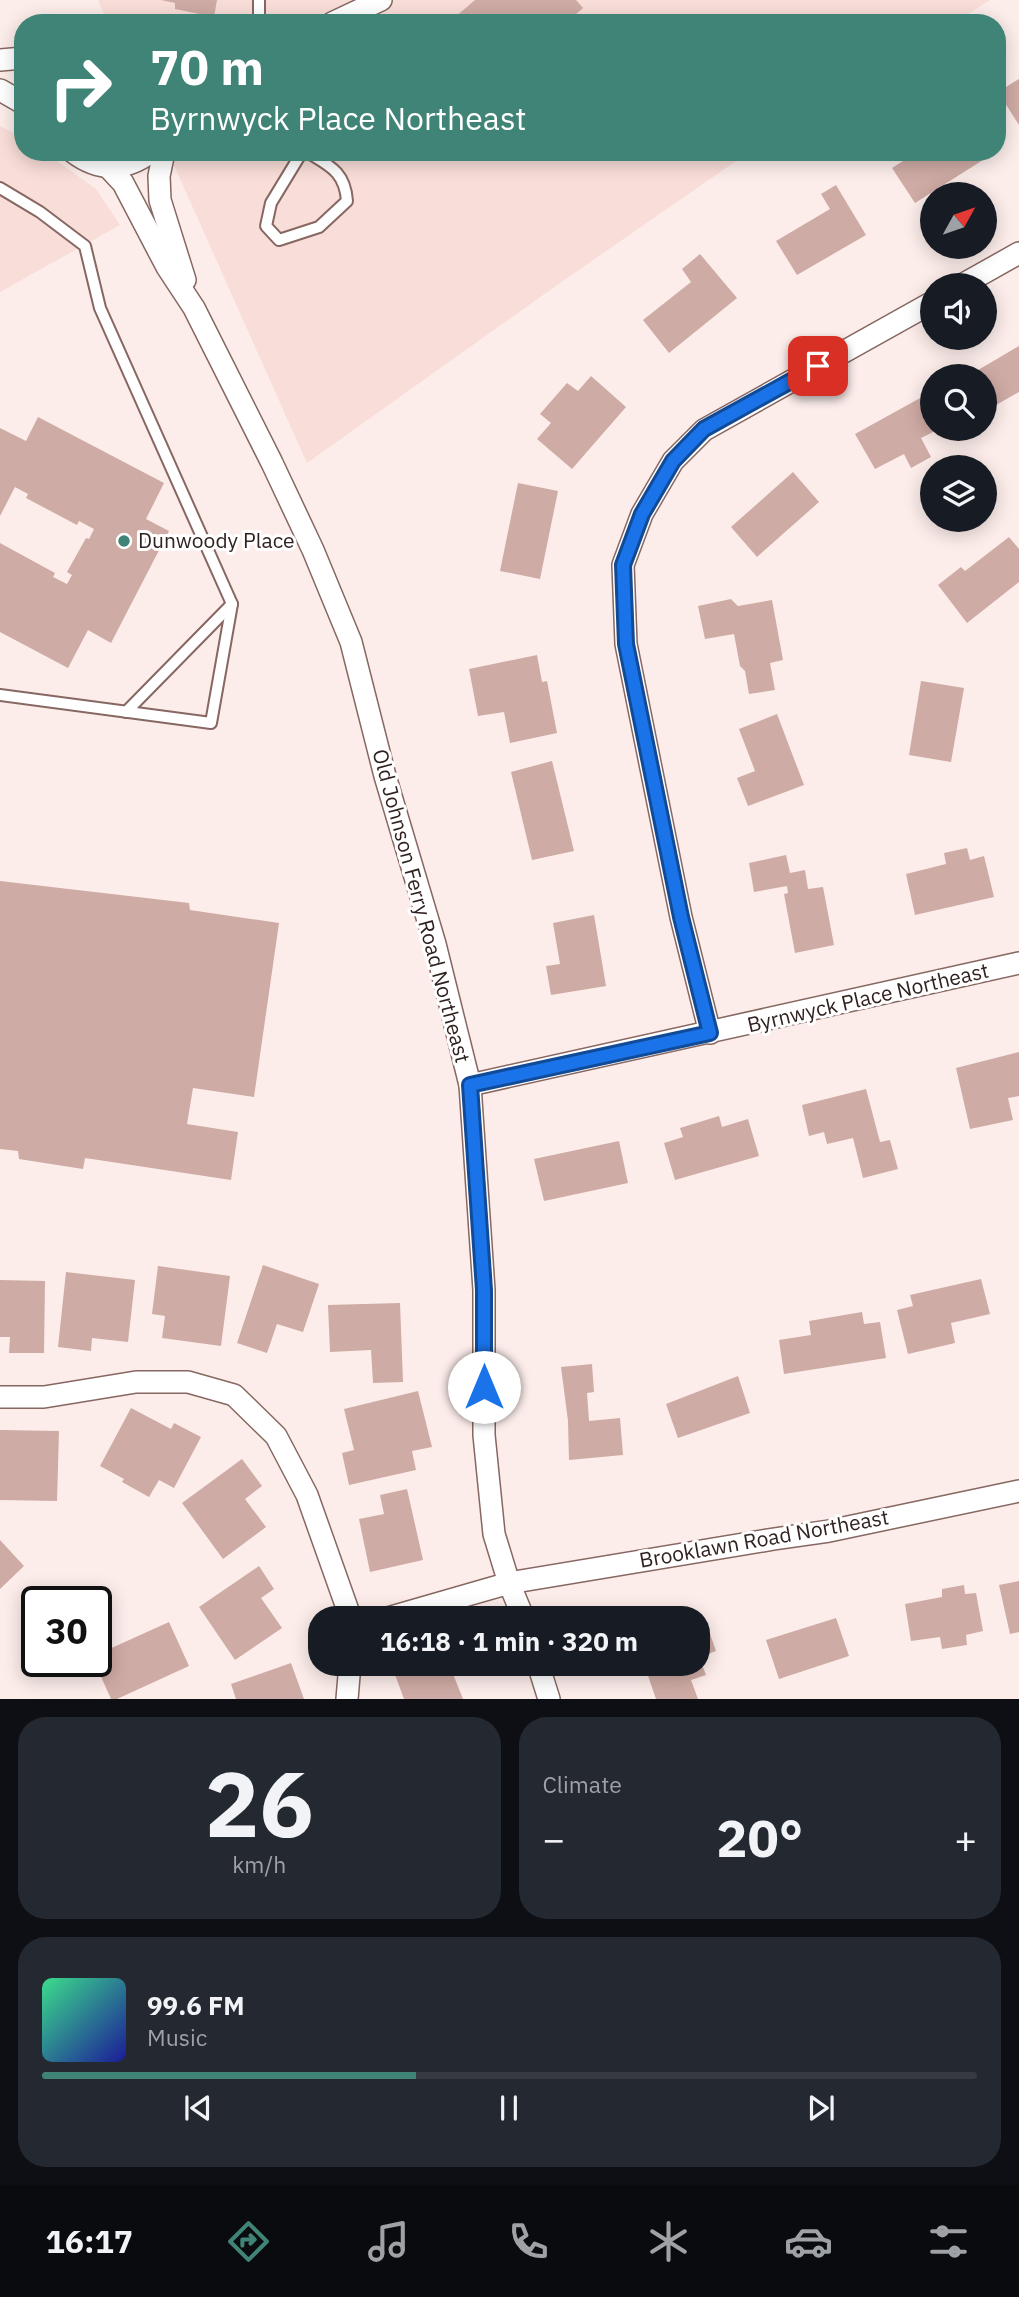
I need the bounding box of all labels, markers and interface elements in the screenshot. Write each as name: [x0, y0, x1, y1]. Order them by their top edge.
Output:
text: 70 m: [150, 35, 264, 98]
icon: right: [35, 42, 126, 133]
text: Byrnwyck Place Northeast: [150, 97, 526, 139]
north arrow: [920, 182, 998, 259]
map controls: [920, 182, 997, 532]
button: sound: [920, 273, 997, 350]
pin: [788, 336, 848, 396]
icon: arrive: [799, 347, 837, 385]
button: search: [920, 364, 997, 441]
button: layers: [920, 455, 997, 532]
place label: Dunwoody Place: [138, 526, 295, 554]
marker: Dunwoody Place: [116, 533, 132, 549]
street label: Old Johnson Ferry Road Northeast: [367, 746, 477, 1066]
street label: Byrnwyck Place Northeast: [744, 956, 991, 1038]
position arrow: [447, 1350, 521, 1424]
street label: Brooklawn Road Northeast: [637, 1502, 891, 1574]
speed limit sign: 30: [21, 1586, 112, 1677]
text: 16:18 · 1 min · 320 m: [380, 1624, 638, 1658]
text: 26: [205, 1744, 314, 1862]
text: Climate: [543, 1769, 622, 1799]
text: 20°: [716, 1804, 803, 1871]
text: −: [543, 1814, 565, 1863]
text: +: [954, 1814, 977, 1863]
text: km/h: [232, 1849, 286, 1879]
text: 99.6 FM: [147, 1988, 245, 2022]
text: Music: [147, 2022, 207, 2052]
icon: previous: [179, 2089, 217, 2127]
icon: pause: [490, 2089, 528, 2127]
icon: next: [802, 2089, 840, 2127]
icon: directions: [224, 2217, 273, 2266]
icon: music: [364, 2217, 413, 2266]
icon: phone: [504, 2217, 553, 2266]
icon: climate: [644, 2217, 693, 2266]
icon: car: [784, 2217, 833, 2266]
icon: filters: [924, 2217, 973, 2266]
text: 16:17: [46, 2220, 133, 2262]

